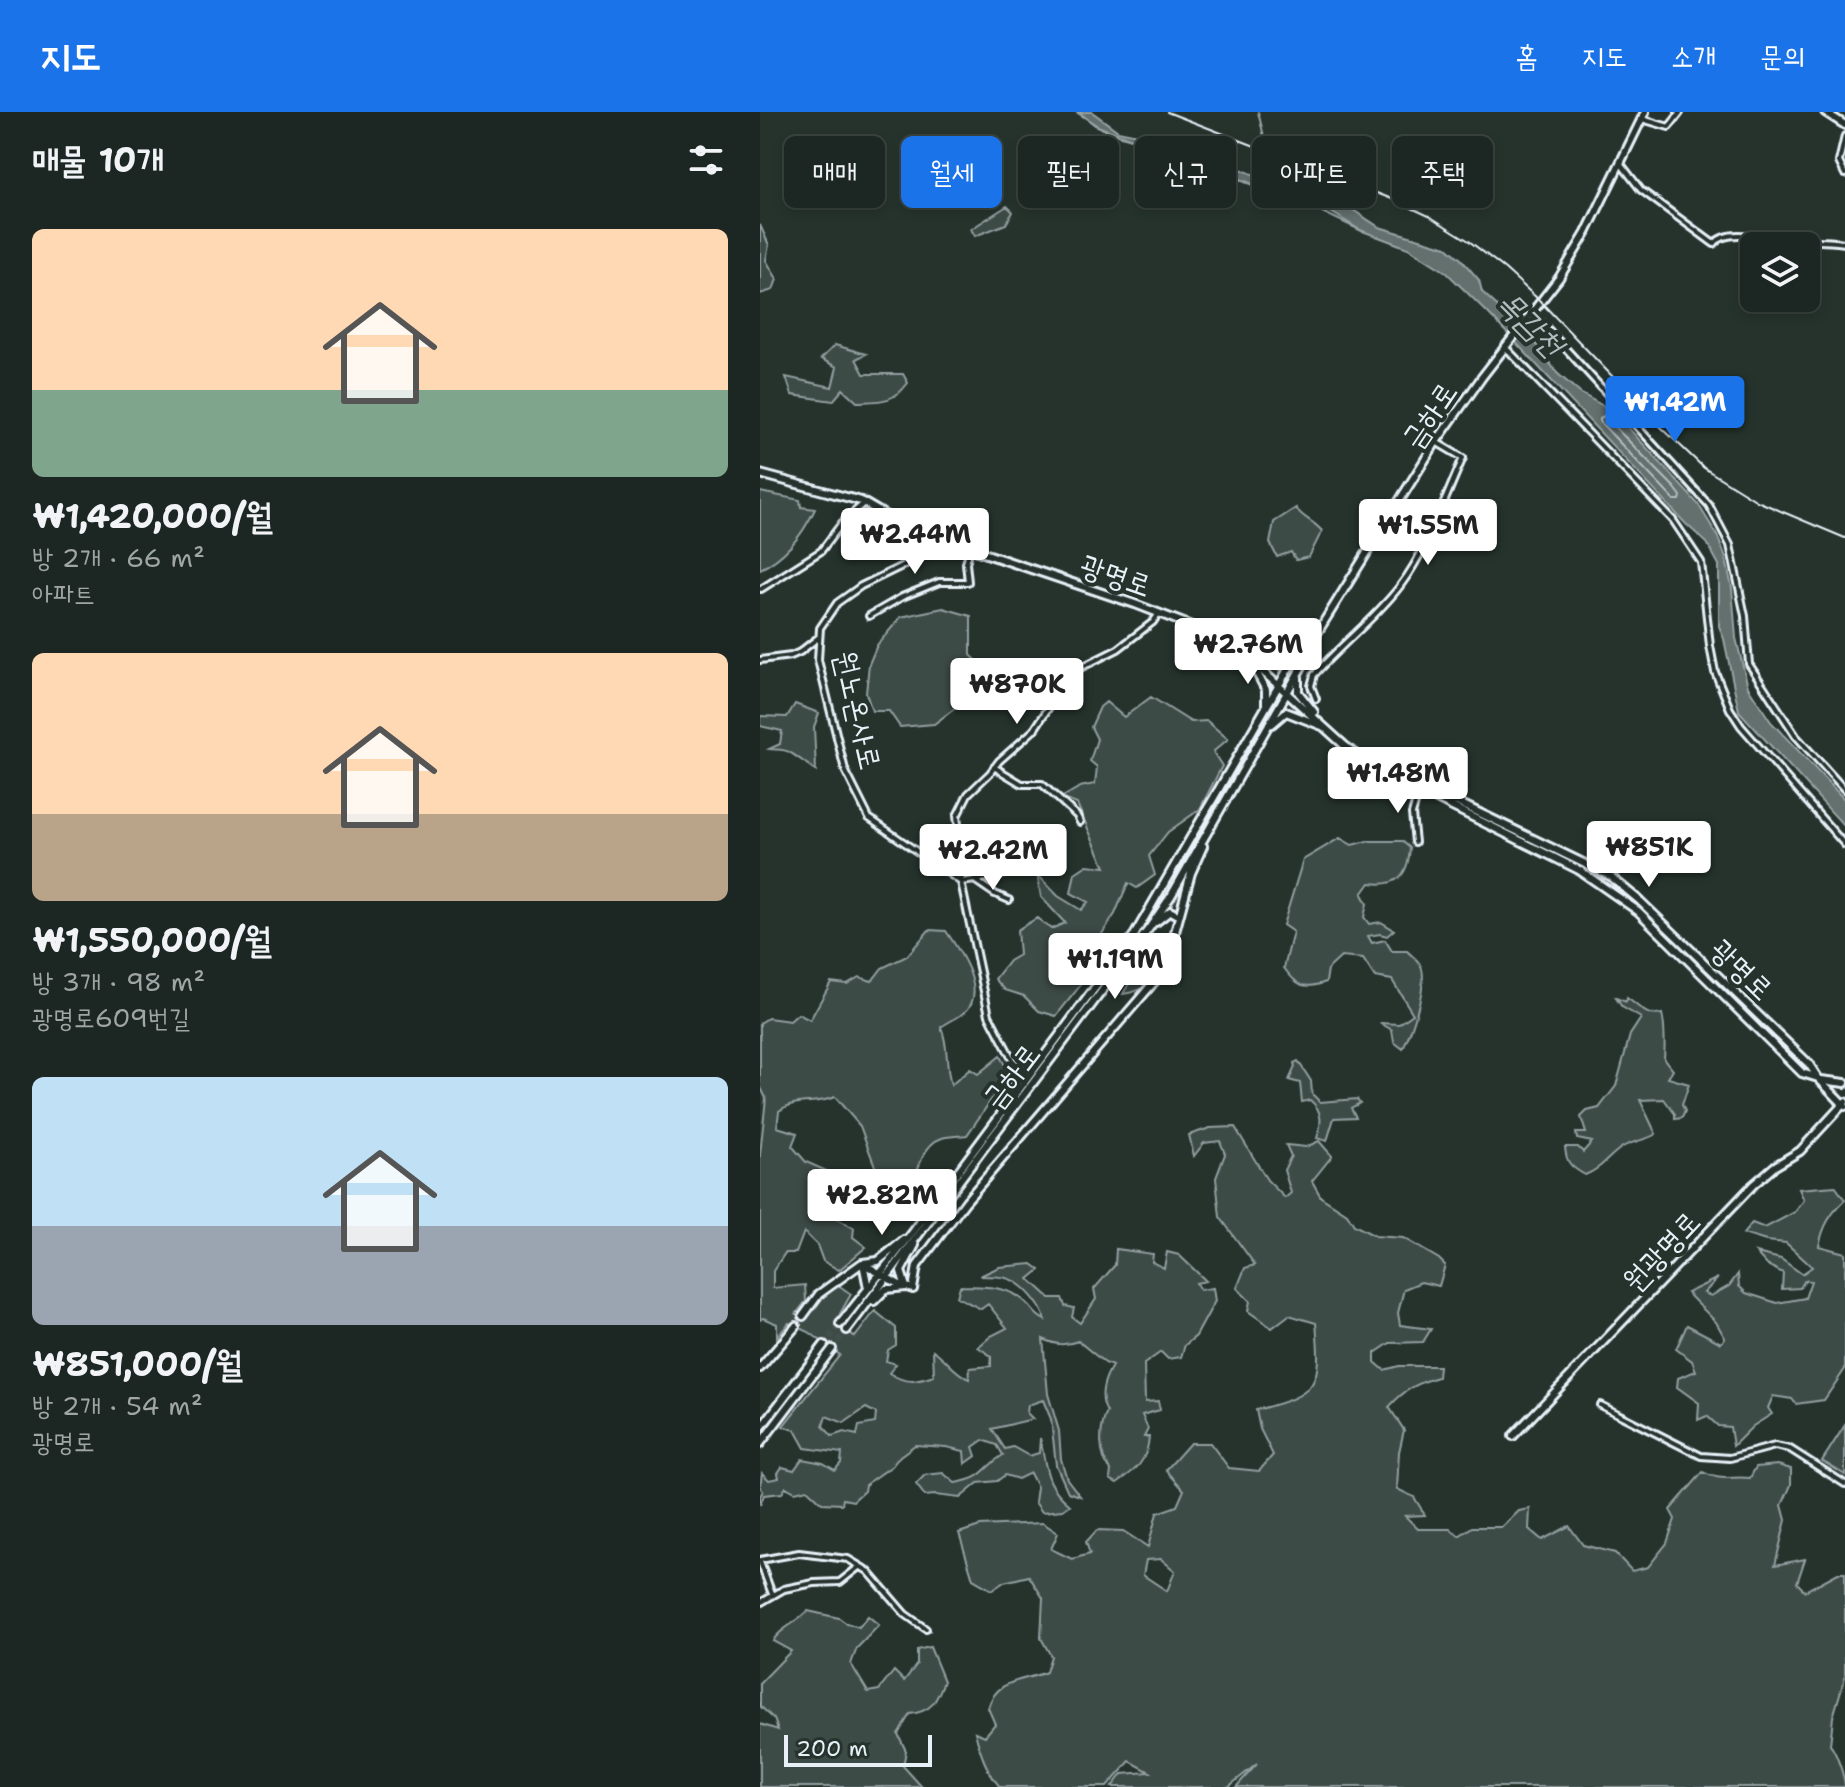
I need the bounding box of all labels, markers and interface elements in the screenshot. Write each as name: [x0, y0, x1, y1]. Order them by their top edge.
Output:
text: 지도: [40, 30, 101, 81]
text: 홈: [1515, 37, 1538, 75]
text: 지도: [1582, 37, 1627, 75]
text: 소개: [1671, 37, 1716, 75]
text: 문의: [1760, 37, 1805, 75]
chip: 매매: [784, 136, 885, 208]
chip: 월세: [901, 136, 1002, 208]
chip: 필터: [1018, 136, 1119, 208]
chip: 신규: [1135, 136, 1236, 208]
chip: 아파트: [1252, 136, 1376, 208]
chip: 주택: [1392, 136, 1493, 208]
text: 매물 10개: [32, 137, 164, 183]
icon: filters: [684, 138, 728, 182]
map controls: [1740, 232, 1820, 312]
button: layers: [1740, 232, 1820, 312]
water label: 목감천: [1488, 280, 1576, 368]
icon: home: [308, 281, 452, 425]
street label: 금하로: [1392, 374, 1466, 456]
pin: ₩1.42M: [1610, 376, 1740, 444]
text: ₩1.42M: [1623, 384, 1727, 419]
text: ₩1,420,000/월: [32, 493, 273, 539]
pin: ₩1.55M: [1363, 499, 1493, 567]
text: ₩1.55M: [1377, 507, 1479, 542]
pin: ₩2.44M: [850, 508, 980, 576]
text: ₩2.44M: [859, 516, 971, 551]
text: 방 2개 · 66 m²: [32, 540, 205, 575]
street label: 광명로: [1075, 544, 1157, 606]
text: 아파트: [32, 576, 95, 611]
pin: ₩2.76M: [1183, 618, 1313, 686]
text: ₩2.76M: [1193, 626, 1303, 661]
street label: 원노온사로: [824, 647, 892, 773]
pin: ₩870K: [961, 658, 1073, 726]
text: ₩870K: [968, 666, 1066, 701]
icon: home: [308, 705, 452, 849]
pin: ₩1.48M: [1333, 747, 1463, 815]
text: ₩1.48M: [1346, 755, 1450, 790]
pin: ₩851K: [1593, 821, 1705, 889]
pin: ₩2.42M: [928, 824, 1058, 892]
text: ₩851K: [1605, 829, 1693, 864]
text: ₩2.42M: [938, 832, 1048, 867]
text: ₩1,550,000/월: [32, 917, 272, 963]
street label: 광명로: [1702, 929, 1782, 1009]
pin: ₩1.19M: [1050, 933, 1180, 1001]
text: ₩1.19M: [1066, 941, 1164, 976]
text: 방 3개 · 98 m²: [32, 964, 205, 999]
text: 광명로609번길: [32, 1000, 190, 1035]
street label: 금하로: [973, 1035, 1049, 1117]
icon: home: [308, 1129, 452, 1273]
pin: ₩2.82M: [817, 1169, 947, 1237]
text: ₩2.82M: [826, 1177, 938, 1212]
street label: 원광명로: [1613, 1202, 1709, 1300]
text: ₩851,000/월: [32, 1341, 243, 1387]
text: 방 2개 · 54 m²: [32, 1388, 203, 1423]
text: 광명로: [32, 1424, 95, 1459]
scale bar: [784, 1731, 932, 1767]
text: 200 m: [796, 1734, 868, 1763]

